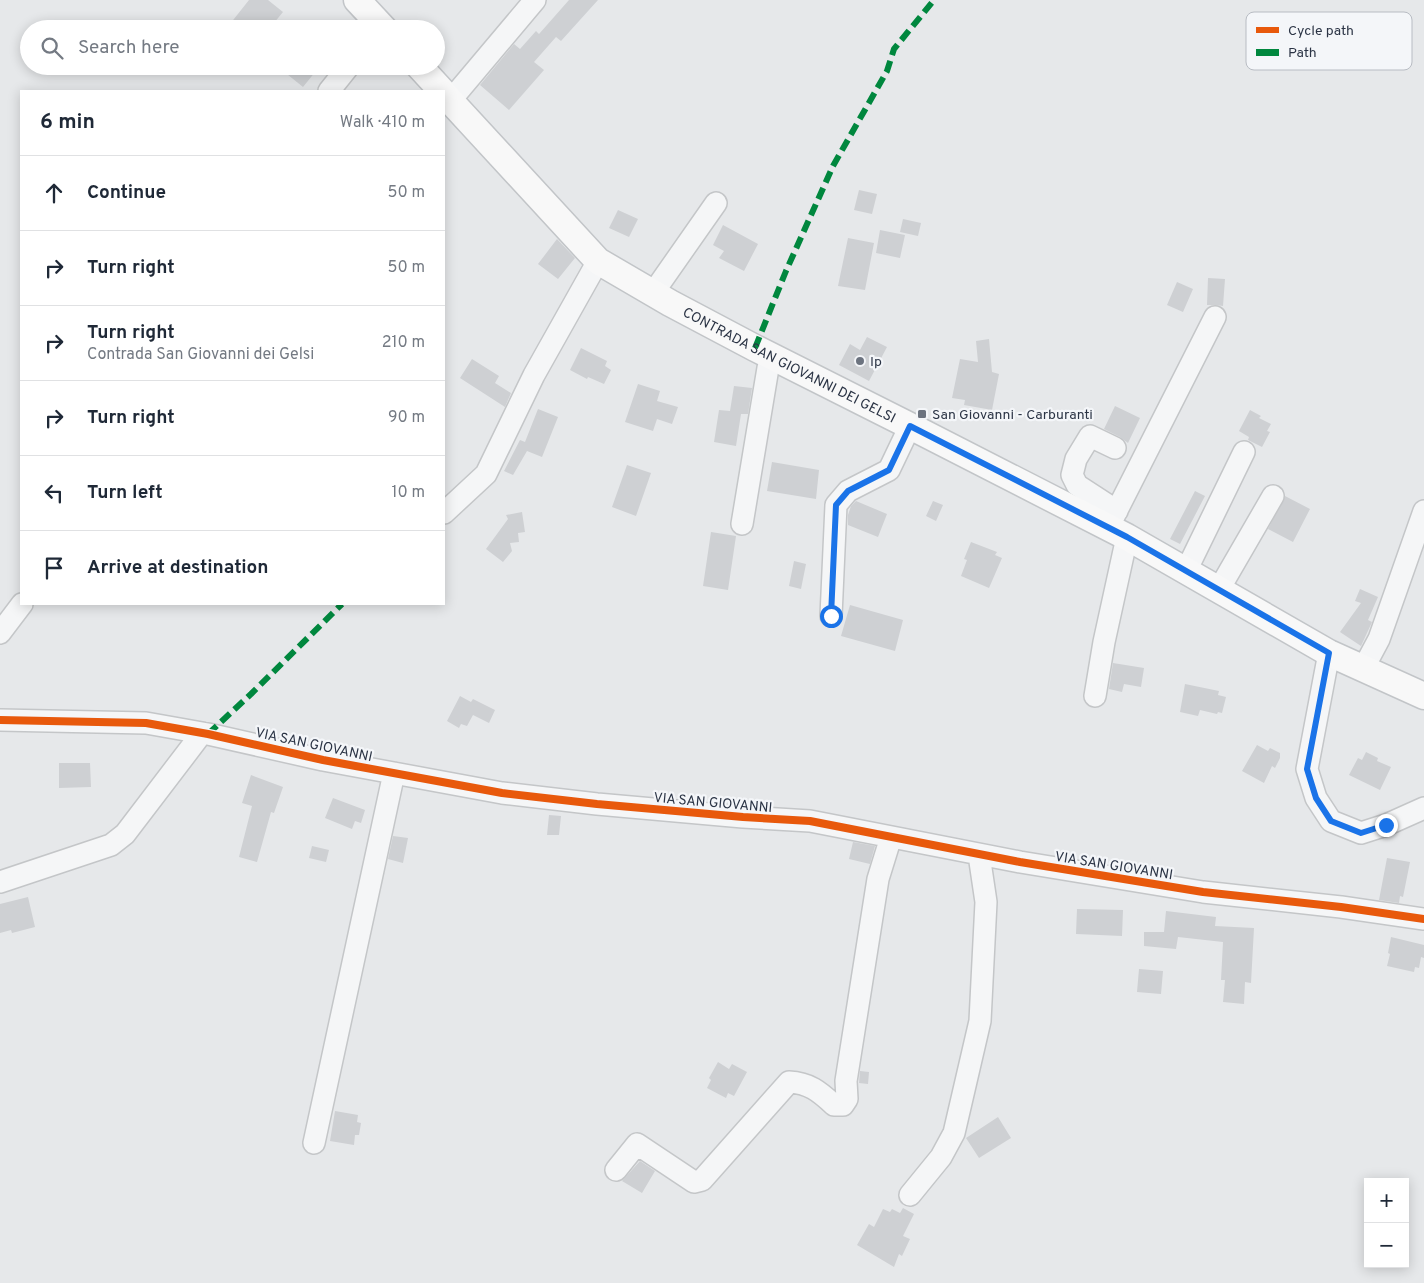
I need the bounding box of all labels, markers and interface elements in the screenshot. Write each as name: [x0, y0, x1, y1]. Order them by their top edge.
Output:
legend: [1246, 12, 1412, 70]
search box: [20, 20, 445, 75]
text: Cycle path: [1288, 23, 1354, 40]
icon: search: [38, 34, 66, 62]
text: Search here: [78, 36, 180, 60]
text: Path: [1288, 45, 1317, 62]
text: 6 min: [40, 109, 95, 136]
text: Walk · 410 m: [340, 113, 425, 133]
icon: ahead: [40, 179, 68, 207]
text: Continue: [87, 181, 166, 205]
text: 50 m: [388, 183, 425, 203]
icon: right: [40, 254, 68, 282]
text: Turn right: [87, 256, 175, 280]
text: 50 m: [388, 258, 425, 278]
street label: CONTRADA SAN GIOVANNI DEI GELSI: [679, 304, 898, 427]
text: Turn right: [87, 321, 175, 345]
icon: right: [40, 329, 68, 357]
text: 210 m: [382, 333, 425, 353]
text: Contrada San Giovanni dei Gelsi: [87, 345, 314, 365]
place label: Ip: [870, 354, 882, 371]
marker: Ip: [854, 355, 866, 367]
icon: right: [40, 404, 68, 432]
text: Turn right: [87, 406, 175, 430]
place label: San Giovanni - Carburanti: [932, 407, 1093, 424]
text: 90 m: [388, 408, 425, 428]
marker: San Giovanni - Carburanti: [916, 408, 928, 420]
icon: left: [40, 479, 68, 507]
text: Turn left: [87, 481, 163, 505]
text: 10 m: [391, 483, 425, 503]
icon: arrive: [40, 554, 68, 582]
text: Arrive at destination: [87, 556, 268, 580]
route start: [820, 605, 843, 628]
street label: VIA SAN GIOVANNI: [254, 725, 374, 766]
street label: VIA SAN GIOVANNI: [653, 790, 773, 817]
route end: [1375, 814, 1398, 837]
street label: VIA SAN GIOVANNI: [1054, 849, 1174, 884]
map controls: [1364, 1178, 1409, 1268]
button: +: [1364, 1178, 1409, 1223]
button: −: [1364, 1223, 1409, 1268]

